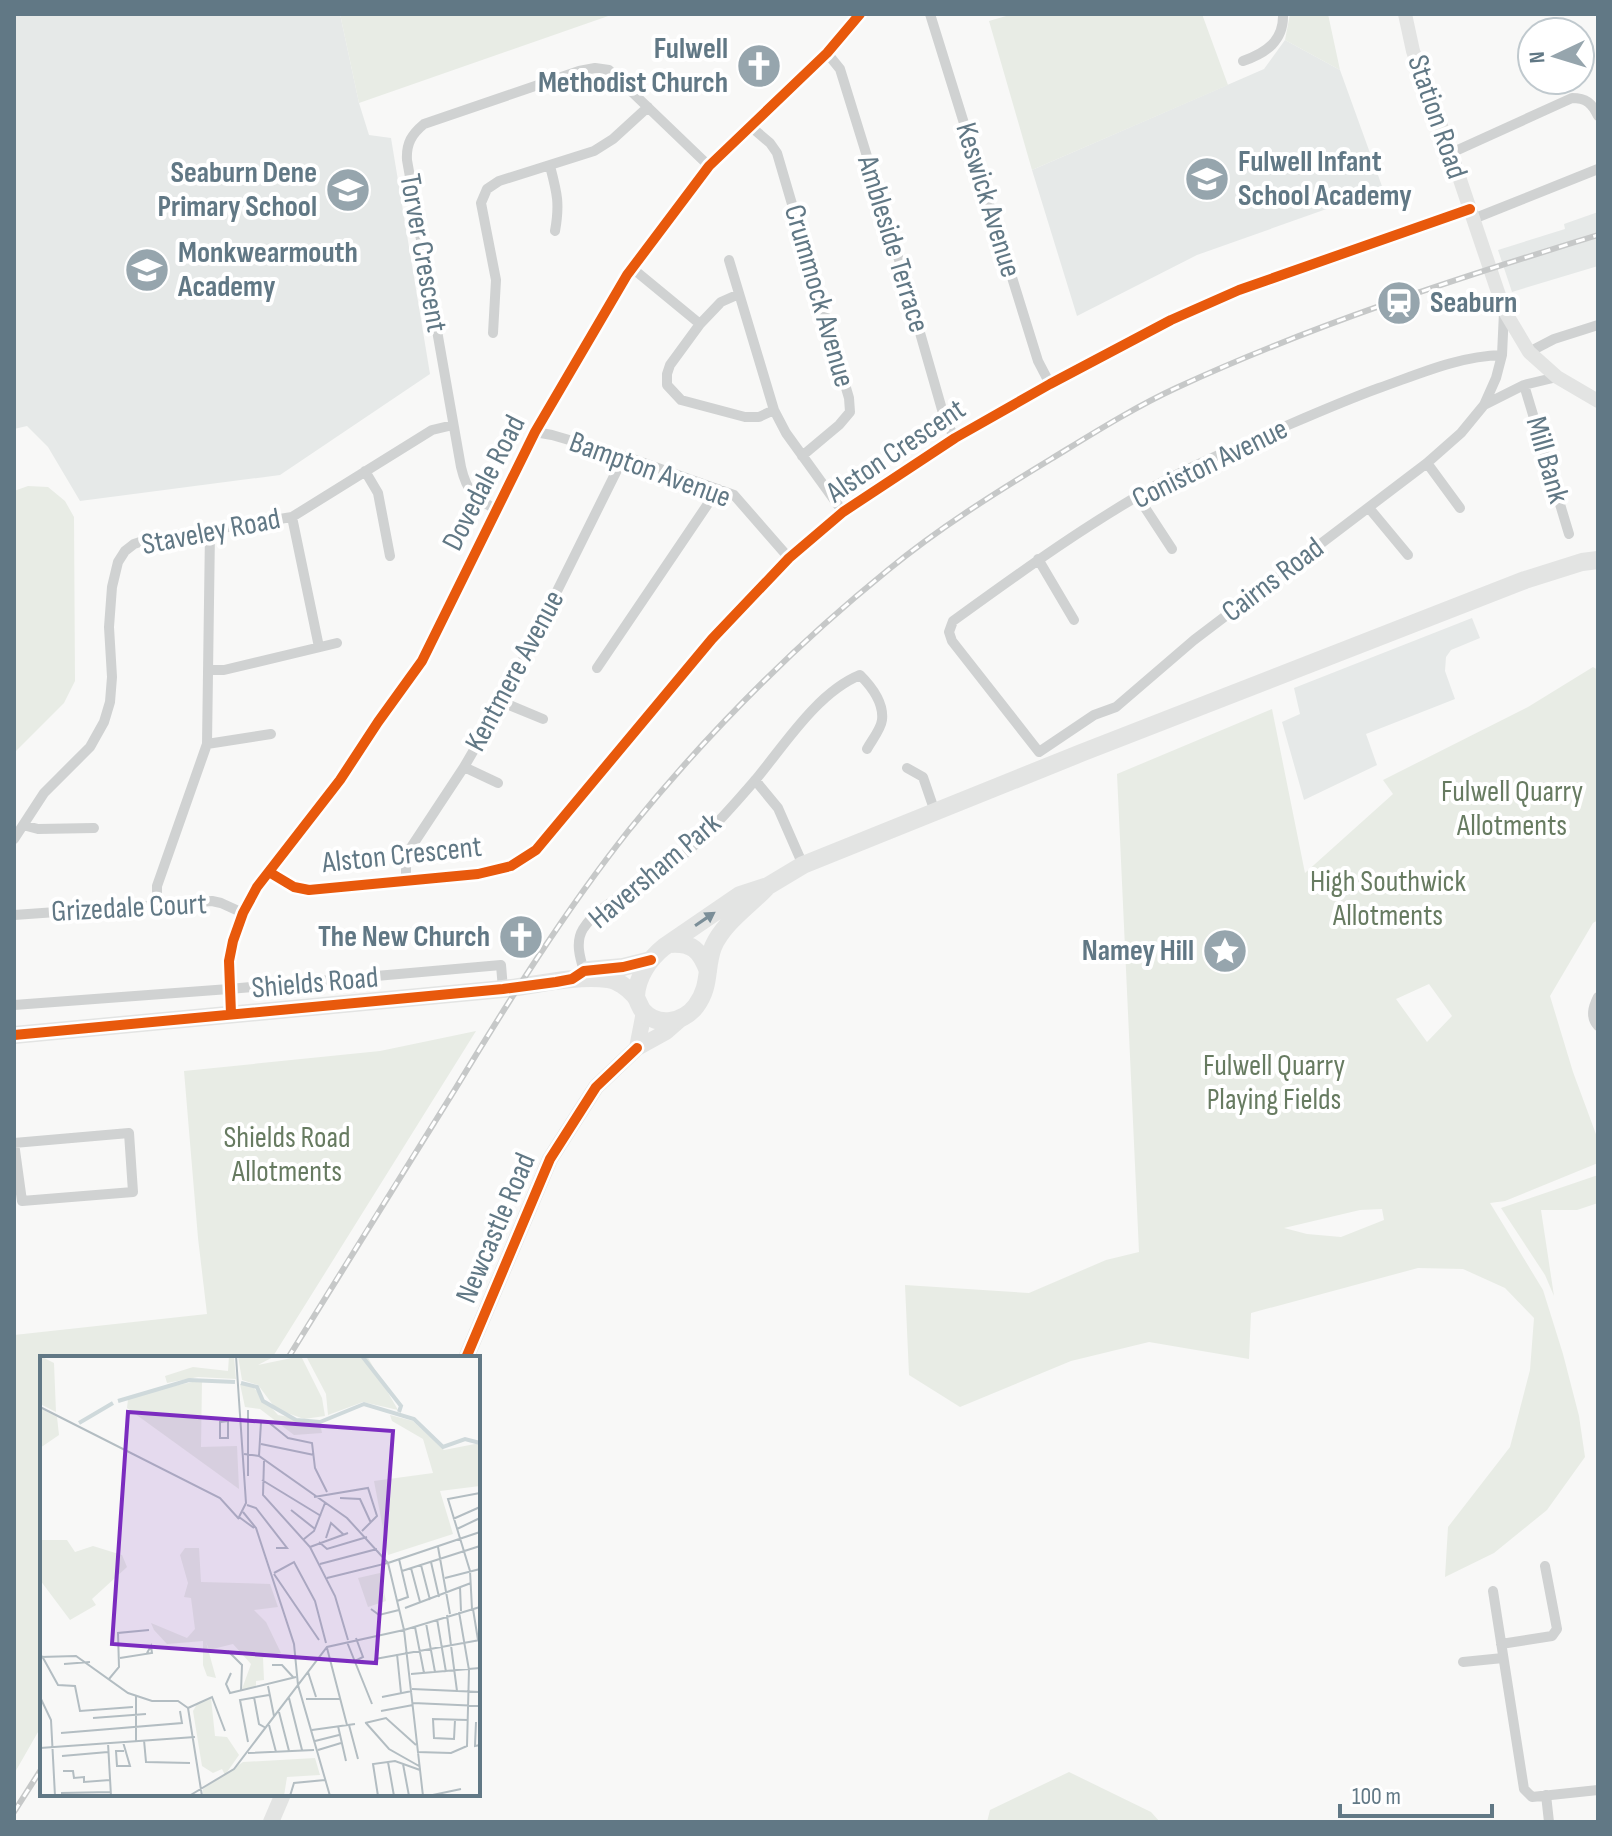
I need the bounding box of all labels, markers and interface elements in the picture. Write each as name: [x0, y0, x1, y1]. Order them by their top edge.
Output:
north arrow: [1516, 16, 1596, 96]
place label: Fulwell Methodist Church: [538, 31, 728, 101]
church icon: Fulwell Methodist Church: [735, 42, 783, 90]
text: N: [1524, 50, 1551, 64]
street label: Station Road: [1399, 51, 1475, 183]
street label: Keswick Avenue: [947, 118, 1029, 282]
place label: Fulwell Infant School Academy: [1238, 144, 1412, 214]
street label: Ambleside Terrace: [849, 150, 937, 337]
place label: Seaburn Dene Primary School: [157, 155, 317, 225]
school or university icon: Fulwell Infant School Academy: [1183, 155, 1231, 203]
school or university icon: Seaburn Dene Primary School: [324, 166, 372, 214]
street label: Torver Crescent: [391, 171, 455, 335]
street label: Crummock Avenue: [776, 201, 862, 391]
place label: Monkwearmouth Academy: [177, 235, 358, 305]
school or university icon: Monkwearmouth Academy: [123, 246, 171, 294]
station icon: Seaburn: [1375, 279, 1423, 327]
place label: Seaburn: [1430, 285, 1517, 321]
street label: Alston Crescent: [819, 391, 972, 511]
street label: Dovedale Road: [435, 409, 533, 557]
street label: Coniston Avenue: [1126, 411, 1294, 517]
street label: Mill Bank: [1517, 412, 1577, 508]
street label: Bampton Avenue: [564, 424, 736, 516]
street label: Staveley Road: [139, 501, 283, 563]
street label: Cairns Road: [1215, 530, 1331, 630]
street label: Kentmere Avenue: [458, 584, 572, 758]
park label: Fulwell Quarry Allotments: [1441, 774, 1583, 844]
street label: Haversham Park: [582, 805, 729, 937]
street label: Alston Crescent: [320, 829, 483, 881]
park label: High Southwick Allotments: [1310, 864, 1467, 934]
street label: Grizedale Court: [50, 886, 208, 930]
one-way arrow: [694, 912, 715, 927]
church icon: The New Church: [497, 913, 545, 961]
place label: The New Church: [318, 919, 490, 955]
place icon: Namey Hill: [1201, 927, 1249, 975]
place label: Namey Hill: [1082, 933, 1194, 969]
street label: Shields Road: [250, 960, 380, 1006]
park label: Fulwell Quarry Playing Fields: [1203, 1048, 1345, 1118]
park label: Shields Road Allotments: [224, 1120, 350, 1190]
street label: Newcastle Road: [448, 1148, 544, 1308]
inset map: [40, 1356, 480, 1796]
scale bar: [1340, 1768, 1492, 1818]
text: 100 m: [1352, 1782, 1401, 1811]

